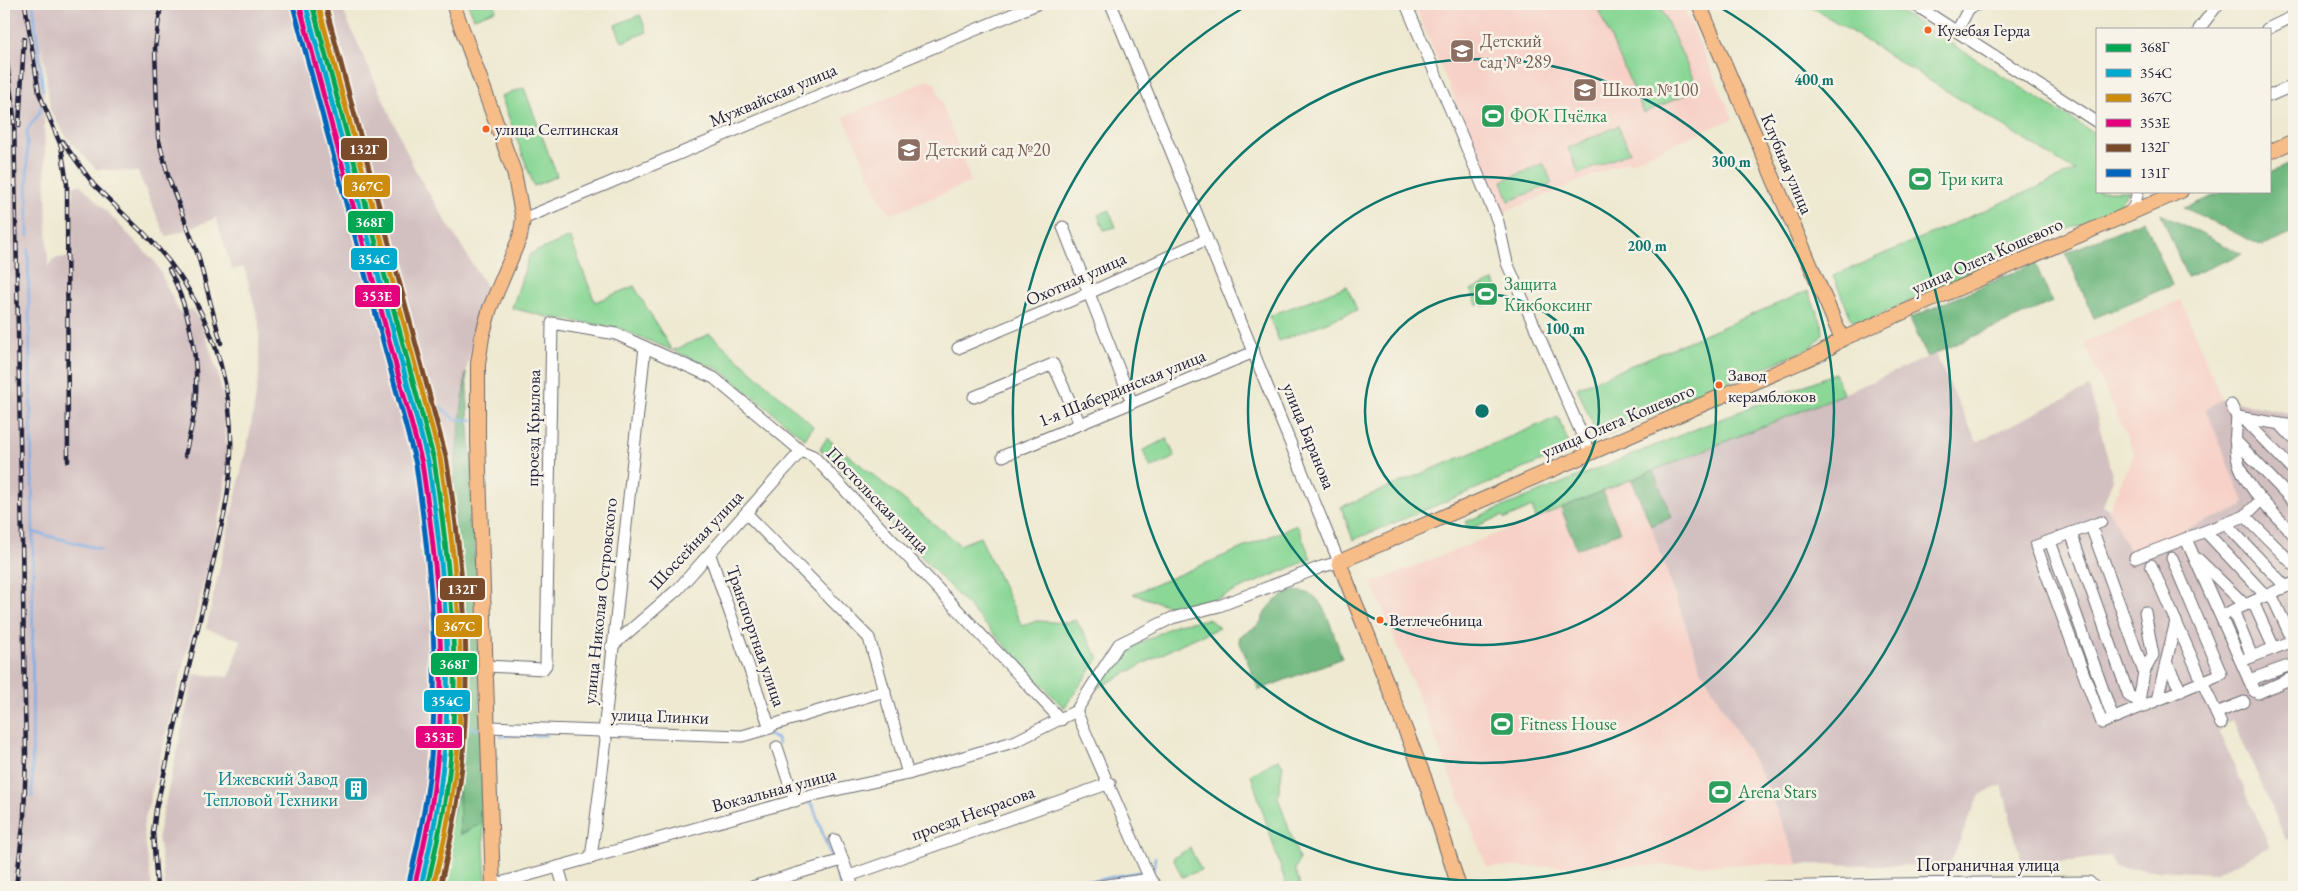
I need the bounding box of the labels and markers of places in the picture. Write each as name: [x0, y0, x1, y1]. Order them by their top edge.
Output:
place label: Кузебая Герда: [1937, 19, 2030, 41]
marker: Кузебая Герда: [1923, 25, 1933, 35]
place label: Детский сад № 289: [1480, 29, 1552, 73]
school or university icon: Детский сад № 289: [1449, 38, 1475, 64]
school or university icon: Школа №100: [1572, 77, 1598, 103]
place label: Школа №100: [1602, 78, 1699, 101]
sports icon: ФОК Пчёлка: [1480, 103, 1506, 129]
place label: ФОК Пчёлка: [1510, 104, 1608, 127]
place label: улица Селтинская: [495, 118, 619, 140]
marker: улица Селтинская: [481, 124, 491, 134]
school or university icon: Детский сад №20: [896, 137, 922, 163]
place label: Детский сад №20: [926, 138, 1051, 161]
sports icon: Три кита: [1907, 166, 1933, 192]
place label: Три кита: [1938, 167, 2004, 190]
place label: Защита Кикбоксинг: [1504, 272, 1593, 316]
sports icon: Защита Кикбоксинг: [1473, 281, 1499, 307]
place label: Завод керамблоков: [1728, 364, 1816, 407]
marker: Завод керамблоков: [1714, 380, 1724, 390]
centre of rings: [1473, 402, 1491, 420]
place label: Ветлечебница: [1389, 609, 1483, 631]
marker: Ветлечебница: [1375, 615, 1385, 625]
sports icon: Fitness House: [1489, 711, 1515, 737]
place label: Fitness House: [1520, 712, 1617, 735]
place label: Ижевский Завод Тепловой Техники: [203, 767, 338, 811]
building icon: Ижевский Завод Тепловой Техники: [343, 776, 369, 802]
sports icon: Arena Stars: [1707, 779, 1733, 805]
place label: Arena Stars: [1737, 780, 1817, 803]

